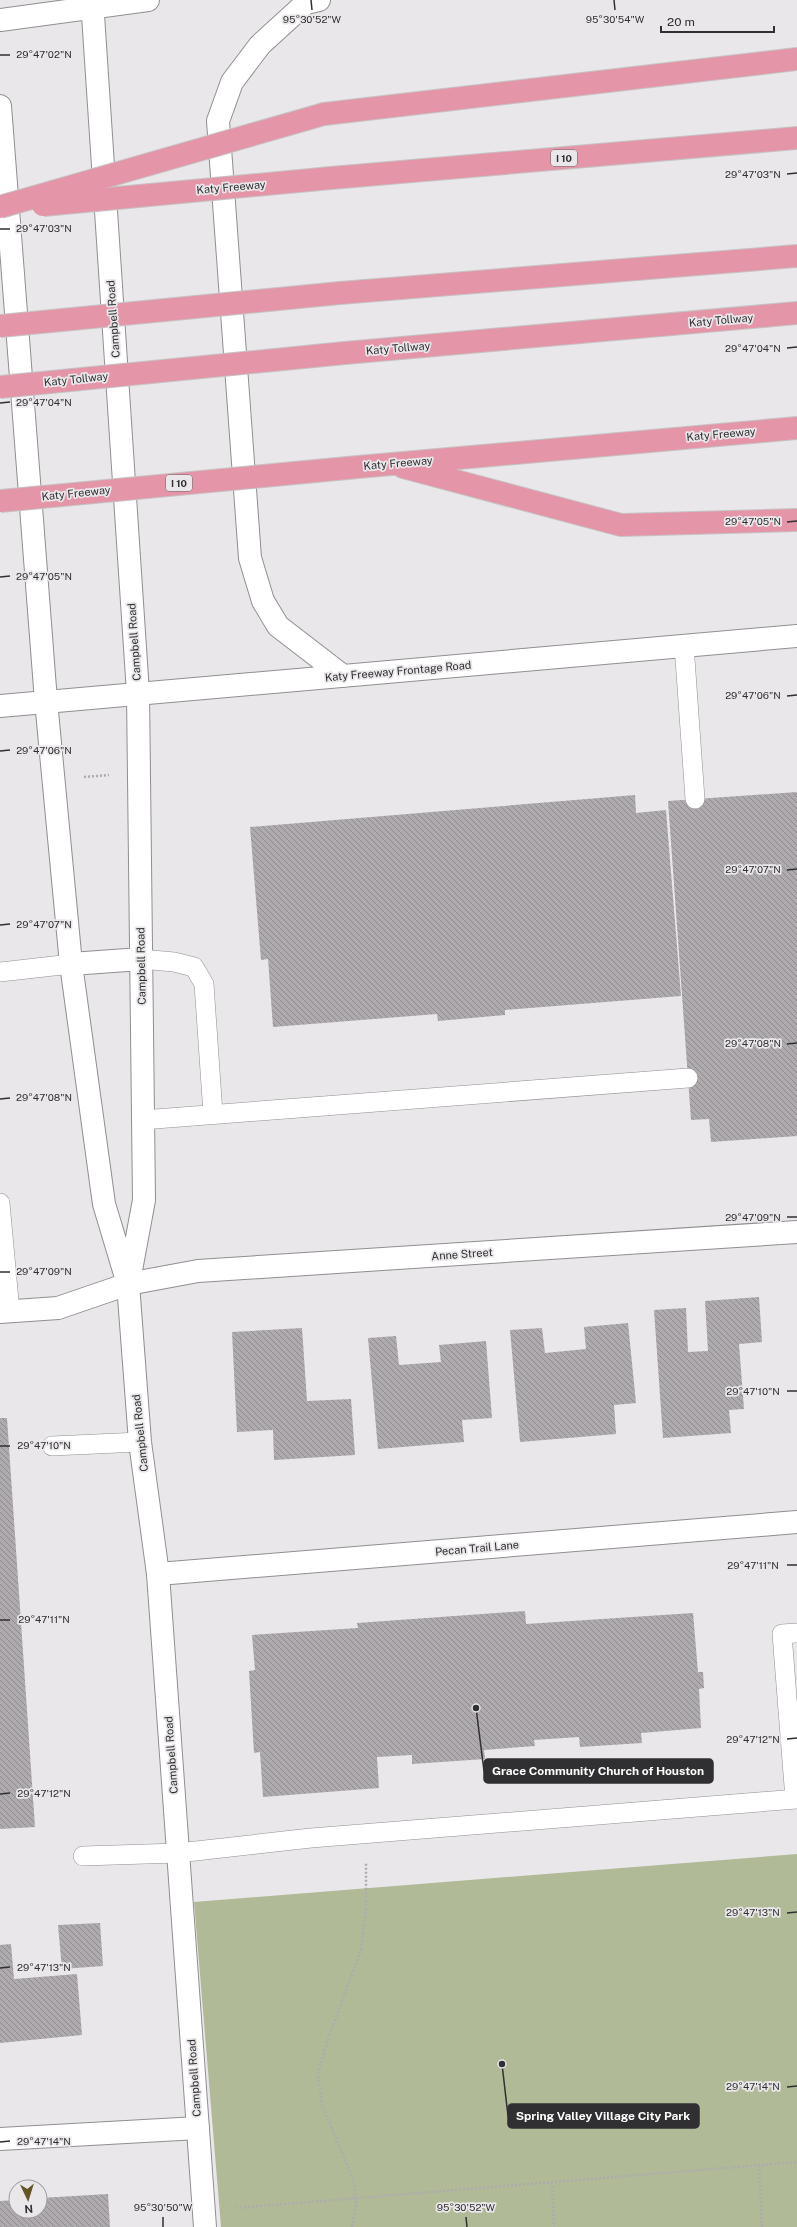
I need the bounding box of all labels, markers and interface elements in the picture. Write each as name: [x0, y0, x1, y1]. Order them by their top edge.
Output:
scale bar: [661, 8, 774, 34]
text: 95°30'52"W: [283, 13, 342, 25]
text: 95°30'54"W: [586, 13, 645, 25]
text: 20 m: [667, 15, 695, 29]
text: 29°47'02"N: [16, 48, 72, 60]
road number: I 10: [551, 150, 577, 166]
text: 29°47'03"N: [725, 168, 781, 180]
street label: Katy Freeway: [196, 178, 266, 196]
text: 29°47'03"N: [16, 222, 72, 234]
street label: Campbell Road: [104, 280, 122, 358]
street label: Katy Tollway: [688, 311, 754, 329]
street label: Katy Tollway: [365, 339, 431, 357]
text: 29°47'04"N: [725, 342, 781, 354]
street label: Katy Tollway: [43, 370, 109, 388]
text: 29°47'04"N: [16, 396, 72, 408]
street label: Katy Freeway: [686, 425, 756, 443]
street label: Katy Freeway: [363, 454, 433, 472]
road number: I 10: [166, 475, 192, 491]
street label: Katy Freeway: [41, 483, 111, 503]
text: 29°47'05"N: [725, 515, 781, 527]
text: 29°47'05"N: [16, 570, 72, 582]
street label: Campbell Road: [125, 603, 143, 681]
street label: Katy Freeway Frontage Road: [324, 659, 472, 683]
text: 29°47'06"N: [725, 689, 781, 701]
text: 29°47'06"N: [16, 744, 72, 756]
text: 29°47'07"N: [725, 863, 781, 875]
text: 29°47'07"N: [16, 918, 72, 930]
street label: Campbell Road: [134, 927, 148, 1005]
text: 29°47'08"N: [725, 1037, 781, 1049]
text: 29°47'08"N: [16, 1091, 72, 1103]
text: 29°47'09"N: [725, 1211, 781, 1223]
street label: Anne Street: [431, 1246, 493, 1262]
text: 29°47'09"N: [16, 1265, 72, 1277]
text: 29°47'10"N: [726, 1385, 780, 1397]
street label: Campbell Road: [130, 1394, 150, 1472]
text: 29°47'10"N: [17, 1439, 71, 1451]
street label: Pecan Trail Lane: [435, 1538, 519, 1558]
text: 29°47'11"N: [727, 1559, 779, 1571]
text: 29°47'11"N: [18, 1613, 70, 1625]
street label: Campbell Road: [162, 1716, 180, 1794]
text: 29°47'12"N: [726, 1733, 780, 1745]
callout: Grace Community Church of Houston: [484, 1759, 713, 1783]
text: Grace Community Church of Houston: [492, 1764, 704, 1778]
text: 29°47'12"N: [17, 1787, 71, 1799]
text: 29°47'13"N: [726, 1906, 780, 1918]
text: 29°47'13"N: [17, 1961, 71, 1973]
street label: Campbell Road: [185, 2039, 203, 2117]
text: 29°47'14"N: [726, 2080, 780, 2092]
callout: Spring Valley Village City Park: [508, 2104, 699, 2128]
text: Spring Valley Village City Park: [516, 2109, 690, 2123]
text: 29°47'14"N: [17, 2135, 71, 2147]
north arrow: [8, 2179, 48, 2219]
text: 95°30'50"W: [134, 2201, 193, 2213]
text: 95°30'52"W: [437, 2201, 496, 2213]
text: N: [24, 2203, 33, 2215]

